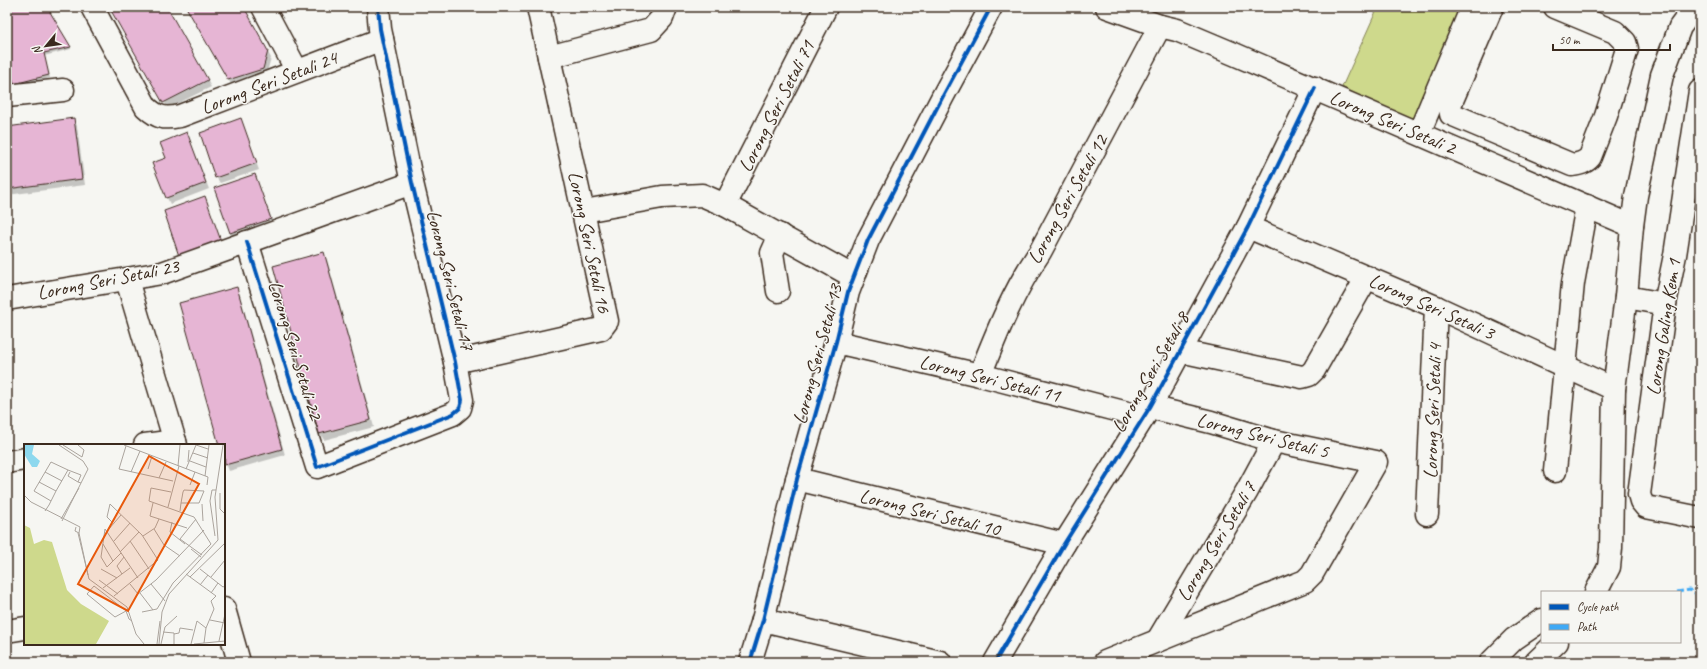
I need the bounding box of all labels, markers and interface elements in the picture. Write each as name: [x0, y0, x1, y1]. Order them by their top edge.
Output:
north arrow: [26, 26, 66, 66]
scale bar: [1553, 26, 1670, 52]
text: 50 m: [1559, 32, 1581, 48]
street label: Lorong Seri Setali 71: [733, 36, 821, 176]
text: N: [28, 43, 45, 57]
street label: Lorong Seri Setali 24: [198, 44, 343, 120]
street label: Lorong Seri Setali 2: [1326, 85, 1462, 161]
street label: Lorong Seri Setali 12: [1022, 129, 1114, 268]
street label: Lorong Seri Setali 16: [562, 169, 617, 316]
street label: Lorong Seri Setali 17: [421, 207, 480, 354]
street label: Lorong Seri Setali 23: [35, 253, 183, 305]
street label: Lorong Galing Kem 1: [1640, 256, 1687, 397]
street label: Lorong Seri Setali 3: [1365, 268, 1500, 346]
street label: Lorong Seri Setali 22: [263, 278, 329, 425]
street label: Lorong Seri Setali 13: [787, 279, 849, 427]
street label: Lorong Seri Setali 8: [1106, 306, 1196, 437]
street label: Lorong Seri Setali 4: [1418, 341, 1447, 479]
street label: Lorong Seri Setali 11: [917, 349, 1064, 408]
street label: Lorong Seri Setali 5: [1194, 407, 1332, 464]
inset map: [24, 444, 225, 645]
street label: Lorong Seri Setali 7: [1171, 476, 1262, 606]
street label: Lorong Seri Setali 10: [857, 483, 1005, 543]
legend: [1541, 591, 1681, 643]
text: Cycle path: [1577, 599, 1619, 615]
text: Path: [1577, 619, 1597, 635]

